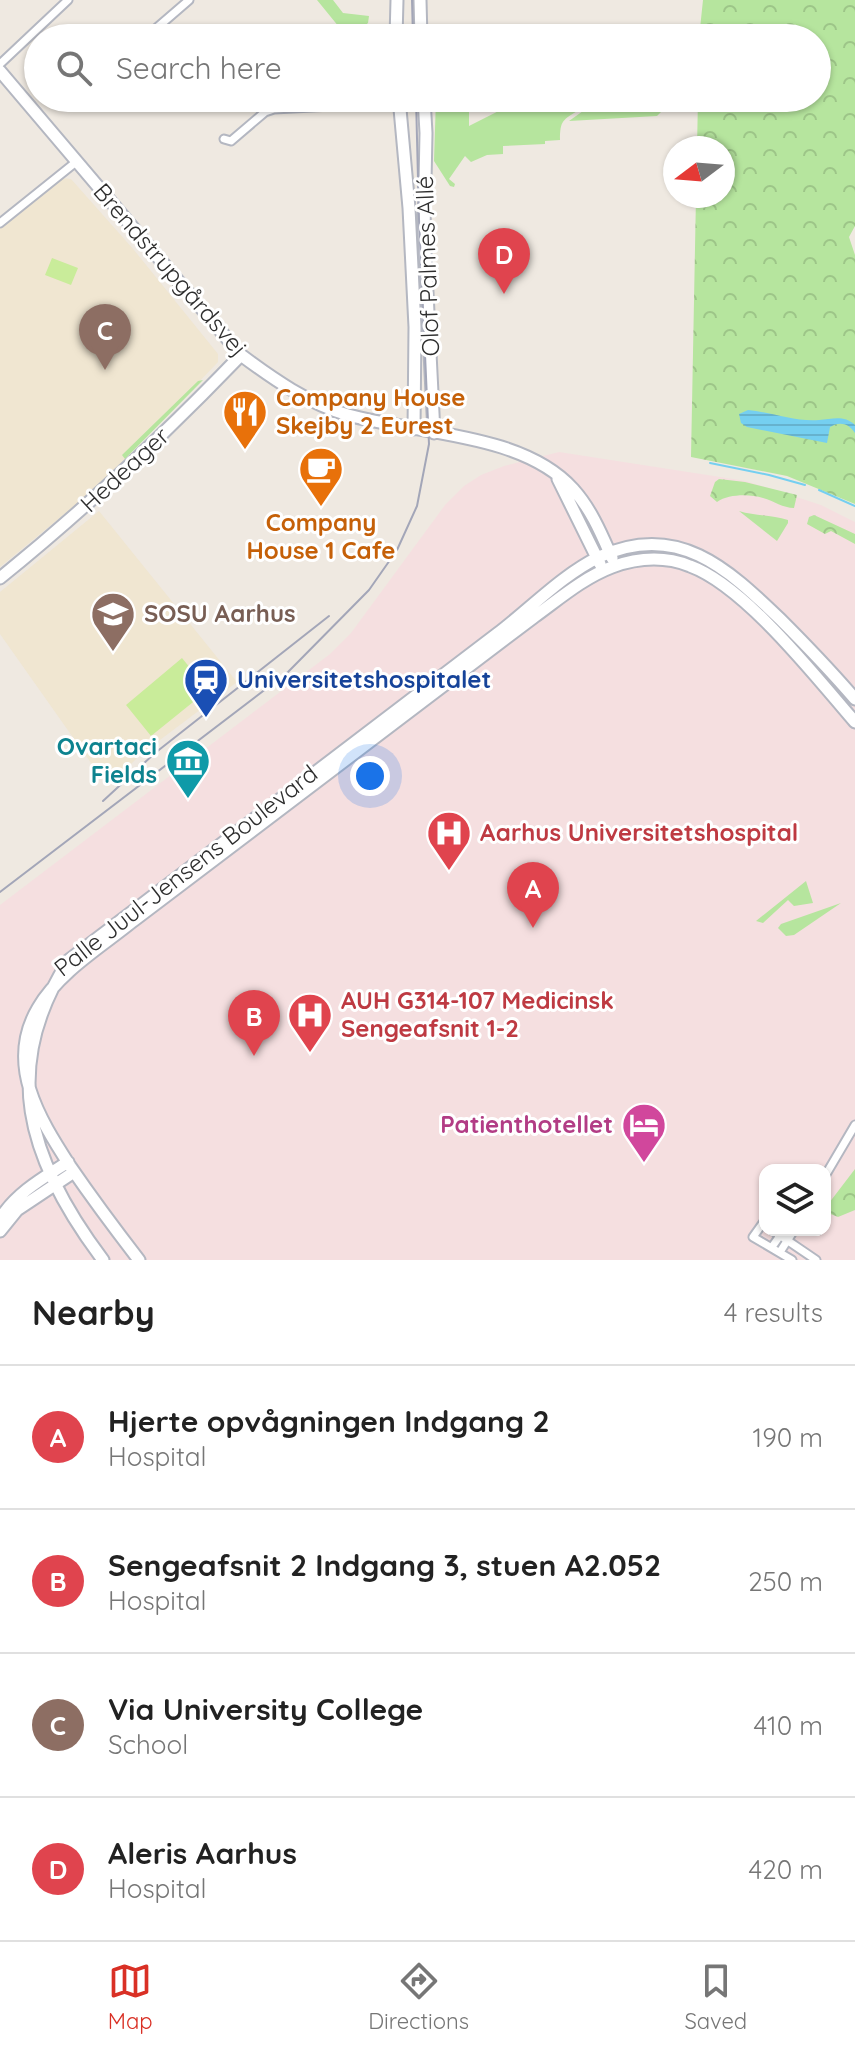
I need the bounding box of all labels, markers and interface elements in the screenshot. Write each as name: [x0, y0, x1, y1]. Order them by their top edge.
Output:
search box: [24, 24, 831, 112]
icon: search: [52, 46, 96, 90]
text: Search here: [116, 49, 282, 87]
north arrow: [663, 136, 735, 208]
street label: Olof Palmes Allé: [409, 175, 445, 357]
street label: Brendstrupgårdsvej: [87, 177, 254, 362]
pin: D: [478, 228, 530, 294]
pin: C: [79, 304, 131, 370]
place label: Company House Skejby 2 Eurest: [276, 382, 465, 440]
restaurant icon: Company House Skejby 2 Eurest: [221, 388, 269, 451]
street label: Hedeager: [74, 420, 175, 518]
cafe icon: Company House 1 Cafe: [297, 445, 345, 508]
place label: Company House 1 Cafe: [247, 507, 395, 565]
school or university icon: SOSU Aarhus: [89, 590, 137, 653]
place label: SOSU Aarhus: [144, 598, 296, 628]
station icon: Universitetshospitalet: [182, 656, 230, 719]
place label: Universitetshospitalet: [237, 664, 491, 694]
place label: Ovartaci Fields: [57, 731, 157, 789]
museum icon: Ovartaci Fields: [164, 737, 212, 800]
your location: [350, 756, 390, 796]
street label: Palle Juul-Jensens Boulevard: [48, 758, 323, 982]
hospital icon: Aarhus Universitetshospital: [425, 809, 473, 872]
place label: Aarhus Universitetshospital: [480, 817, 798, 847]
pin: A: [507, 862, 559, 928]
place label: AUH G314-107 Medicinsk Sengeafsnit 1-2: [341, 985, 614, 1043]
pin: B: [228, 990, 280, 1056]
hospital icon: AUH G314-107 Medicinsk Sengeafsnit 1-2: [286, 991, 334, 1054]
hotel icon: Patienthotellet: [620, 1101, 668, 1164]
place label: Patienthotellet: [440, 1109, 613, 1139]
map controls: [759, 1164, 831, 1236]
button: layers: [759, 1164, 831, 1236]
text: Nearby: [32, 1291, 155, 1334]
text: 4 results: [724, 1296, 823, 1329]
text: Hjerte opvågningen Indgang 2: [108, 1402, 550, 1440]
text: A: [50, 1421, 66, 1454]
text: 190 m: [753, 1421, 823, 1454]
text: Hospital: [108, 1440, 207, 1473]
text: Sengeafsnit 2 Indgang 3, stuen A2.052: [108, 1546, 661, 1584]
text: B: [49, 1565, 67, 1598]
text: 250 m: [748, 1565, 823, 1598]
text: Hospital: [108, 1584, 207, 1617]
text: Via University College: [108, 1690, 423, 1728]
text: C: [50, 1709, 66, 1742]
text: 410 m: [754, 1709, 823, 1742]
text: School: [108, 1728, 188, 1761]
text: Aleris Aarhus: [108, 1834, 297, 1872]
text: D: [49, 1853, 67, 1886]
text: 420 m: [749, 1853, 823, 1886]
text: Hospital: [108, 1872, 207, 1905]
tab: Map: [108, 1959, 153, 2035]
tab: Directions: [368, 1959, 469, 2035]
tab: Saved: [684, 1959, 747, 2035]

